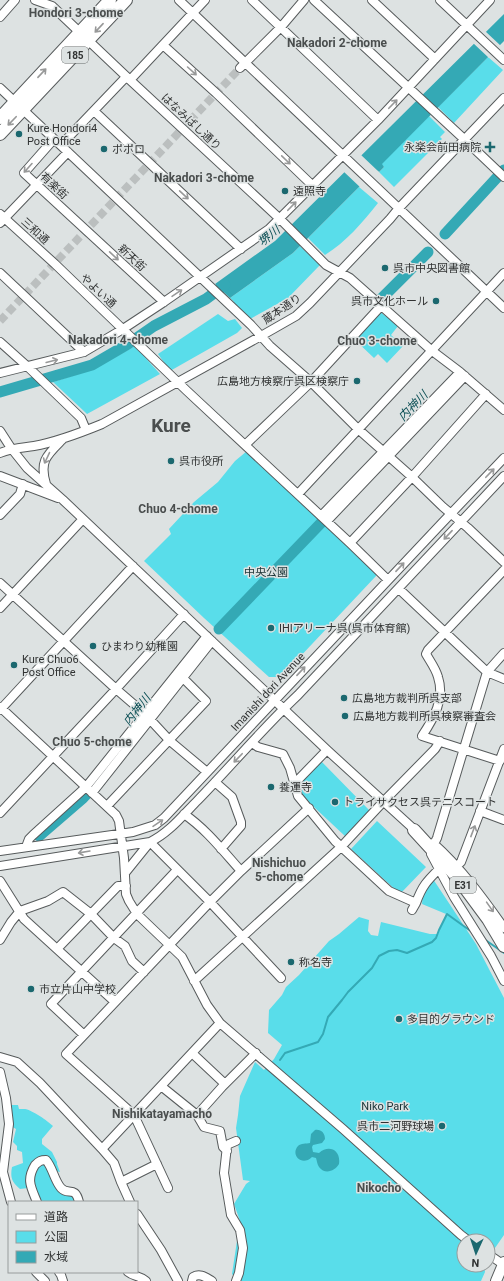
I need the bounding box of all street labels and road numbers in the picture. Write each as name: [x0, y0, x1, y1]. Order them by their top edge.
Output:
road number: 185: [62, 47, 88, 63]
street label: はなみばし通り: [158, 91, 224, 153]
street label: 有楽街: [37, 170, 71, 202]
street label: 三和通: [18, 215, 52, 247]
street label: 新天街: [115, 242, 149, 274]
street label: やよい通: [77, 271, 119, 311]
street label: 蔵本通り: [260, 291, 304, 327]
street label: Imanishi dori Avenue: [228, 650, 308, 734]
road number: E31: [450, 877, 476, 893]

